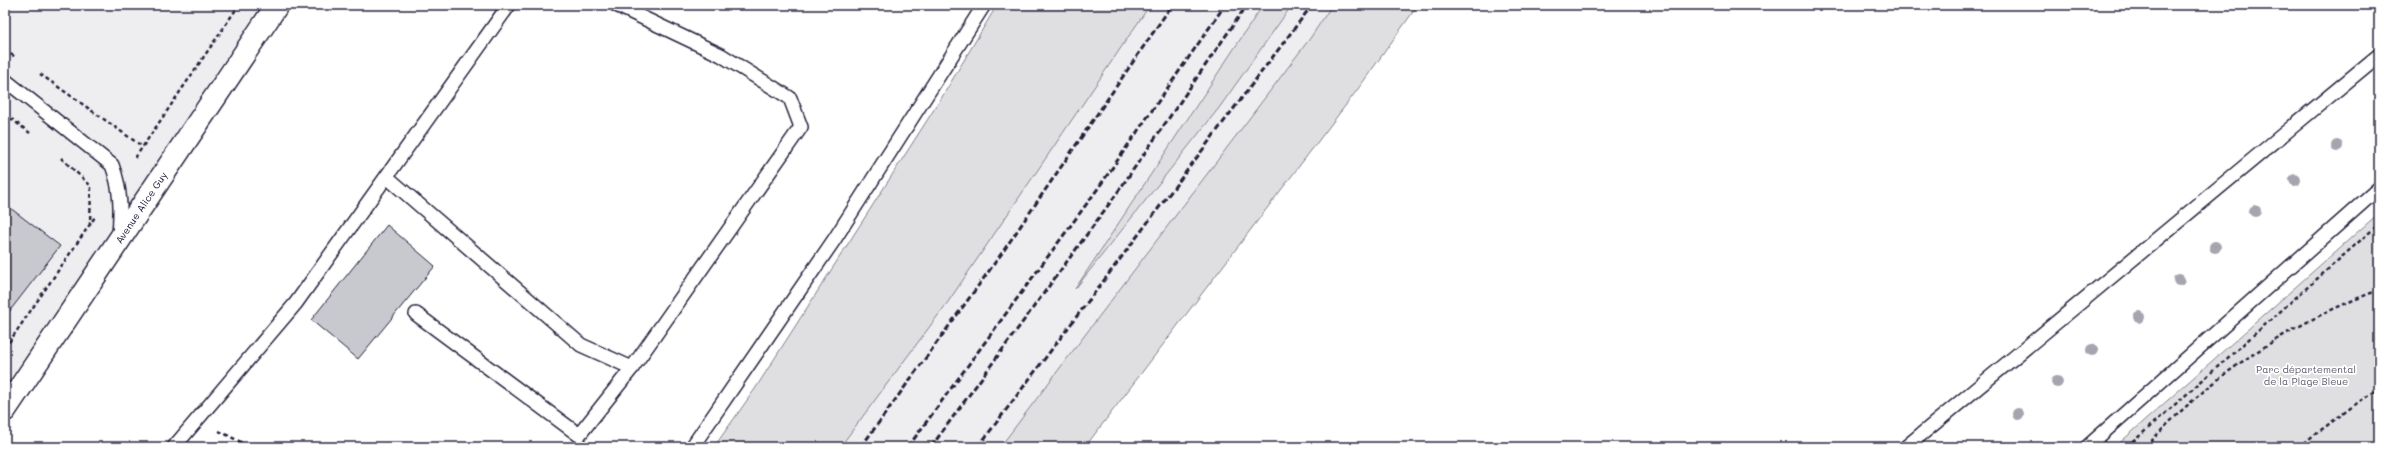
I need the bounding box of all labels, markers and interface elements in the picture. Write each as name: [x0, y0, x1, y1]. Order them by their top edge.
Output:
street label: Avenue Alice Guy: [112, 169, 170, 246]
park label: Parc départemental de la Plage Bleue: [2256, 362, 2356, 388]

